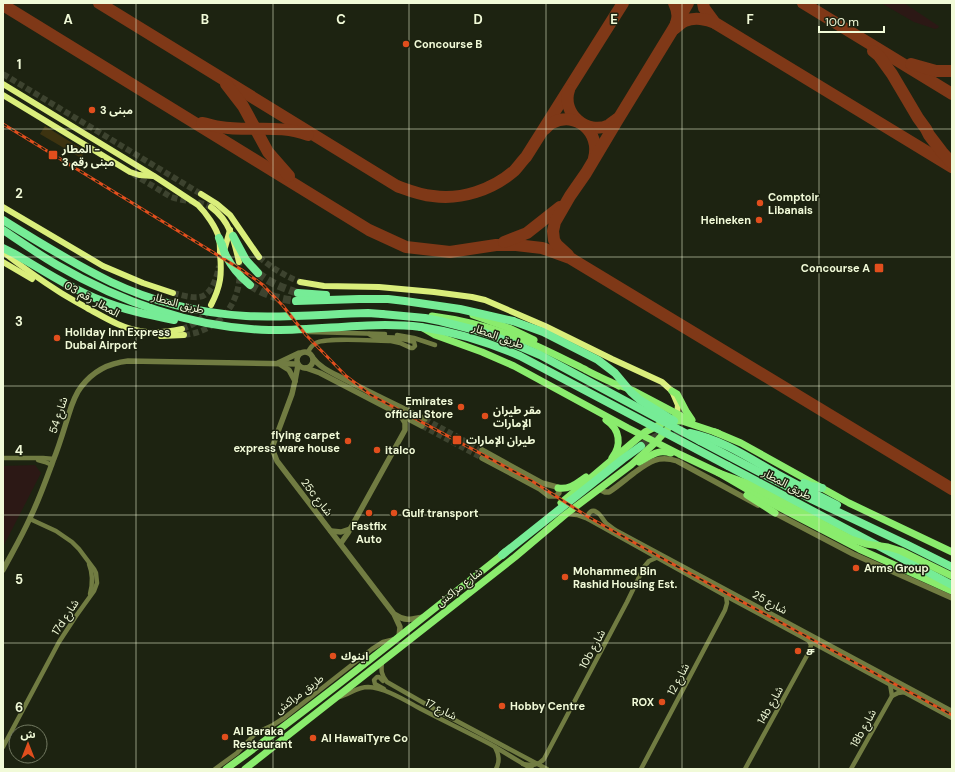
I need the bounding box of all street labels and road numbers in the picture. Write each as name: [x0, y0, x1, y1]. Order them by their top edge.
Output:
street label: المطار رقم 03: [61, 278, 122, 322]
street label: طريق المطار: [149, 289, 206, 317]
street label: طريق المطار: [470, 320, 526, 352]
street label: شارع 54: [46, 395, 72, 435]
street label: طريق المطار: [759, 465, 814, 503]
street label: 25c شارع: [297, 475, 336, 519]
street label: شارع مراكش: [433, 564, 486, 610]
street label: شارع 25: [750, 587, 790, 618]
street label: 17d شارع: [48, 596, 83, 638]
street label: 10b شارع: [576, 627, 609, 671]
street label: شارع 12: [664, 660, 693, 698]
street label: طريق مراكش: [272, 671, 326, 717]
street label: 14b شارع: [754, 683, 787, 727]
street label: شارع 17: [422, 695, 460, 724]
street label: 18b شارع: [847, 706, 880, 750]

